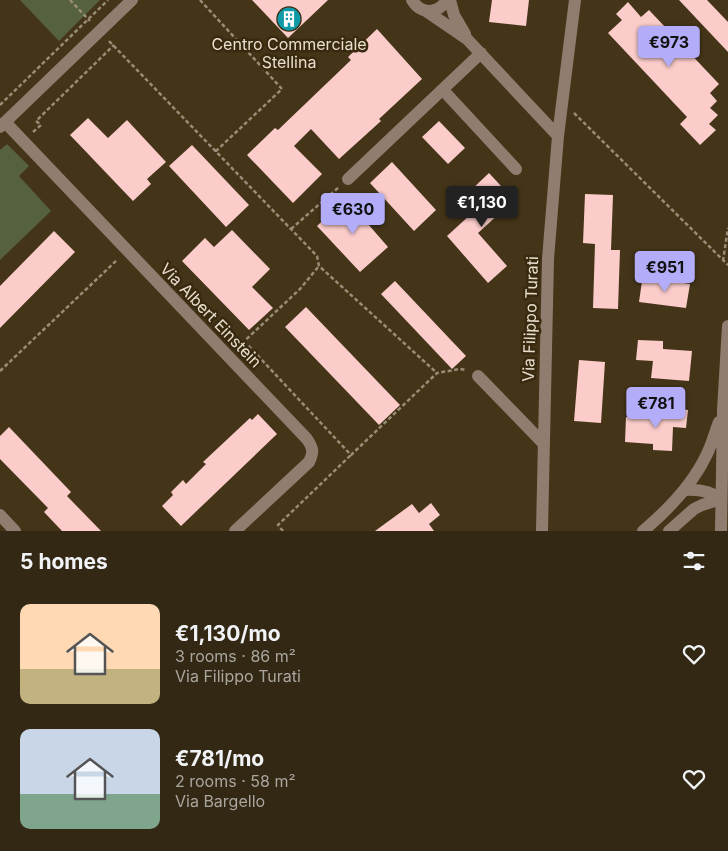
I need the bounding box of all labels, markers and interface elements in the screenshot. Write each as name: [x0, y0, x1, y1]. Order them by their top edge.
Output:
building icon: Centro Commerciale Stellina: [276, 6, 302, 32]
pin: €973: [639, 26, 699, 68]
text: €973: [649, 32, 689, 52]
place label: Centro Commerciale Stellina: [211, 34, 367, 72]
pin: €1,130: [441, 186, 523, 228]
pin: €630: [323, 192, 383, 235]
text: €1,130: [457, 192, 507, 212]
text: €630: [332, 199, 374, 219]
pin: €951: [635, 250, 695, 293]
street label: Via Filippo Turati: [518, 256, 542, 382]
text: €951: [646, 257, 684, 277]
street label: Via Albert Einstein: [156, 259, 266, 371]
pin: €781: [626, 386, 686, 429]
text: €781: [637, 393, 675, 413]
icon: filters: [680, 547, 708, 575]
text: 5 homes: [20, 549, 108, 574]
text: €1,130/mo: [175, 621, 281, 646]
icon: home: [60, 624, 120, 684]
icon: heart: [680, 640, 708, 668]
text: 3 rooms · 86 m²: [175, 646, 296, 666]
text: Via Filippo Turati: [175, 666, 301, 686]
text: €781/mo: [175, 746, 264, 771]
icon: home: [60, 749, 120, 809]
icon: heart: [680, 765, 708, 793]
text: 2 rooms · 58 m²: [175, 771, 295, 791]
text: Via Bargello: [175, 791, 265, 811]

